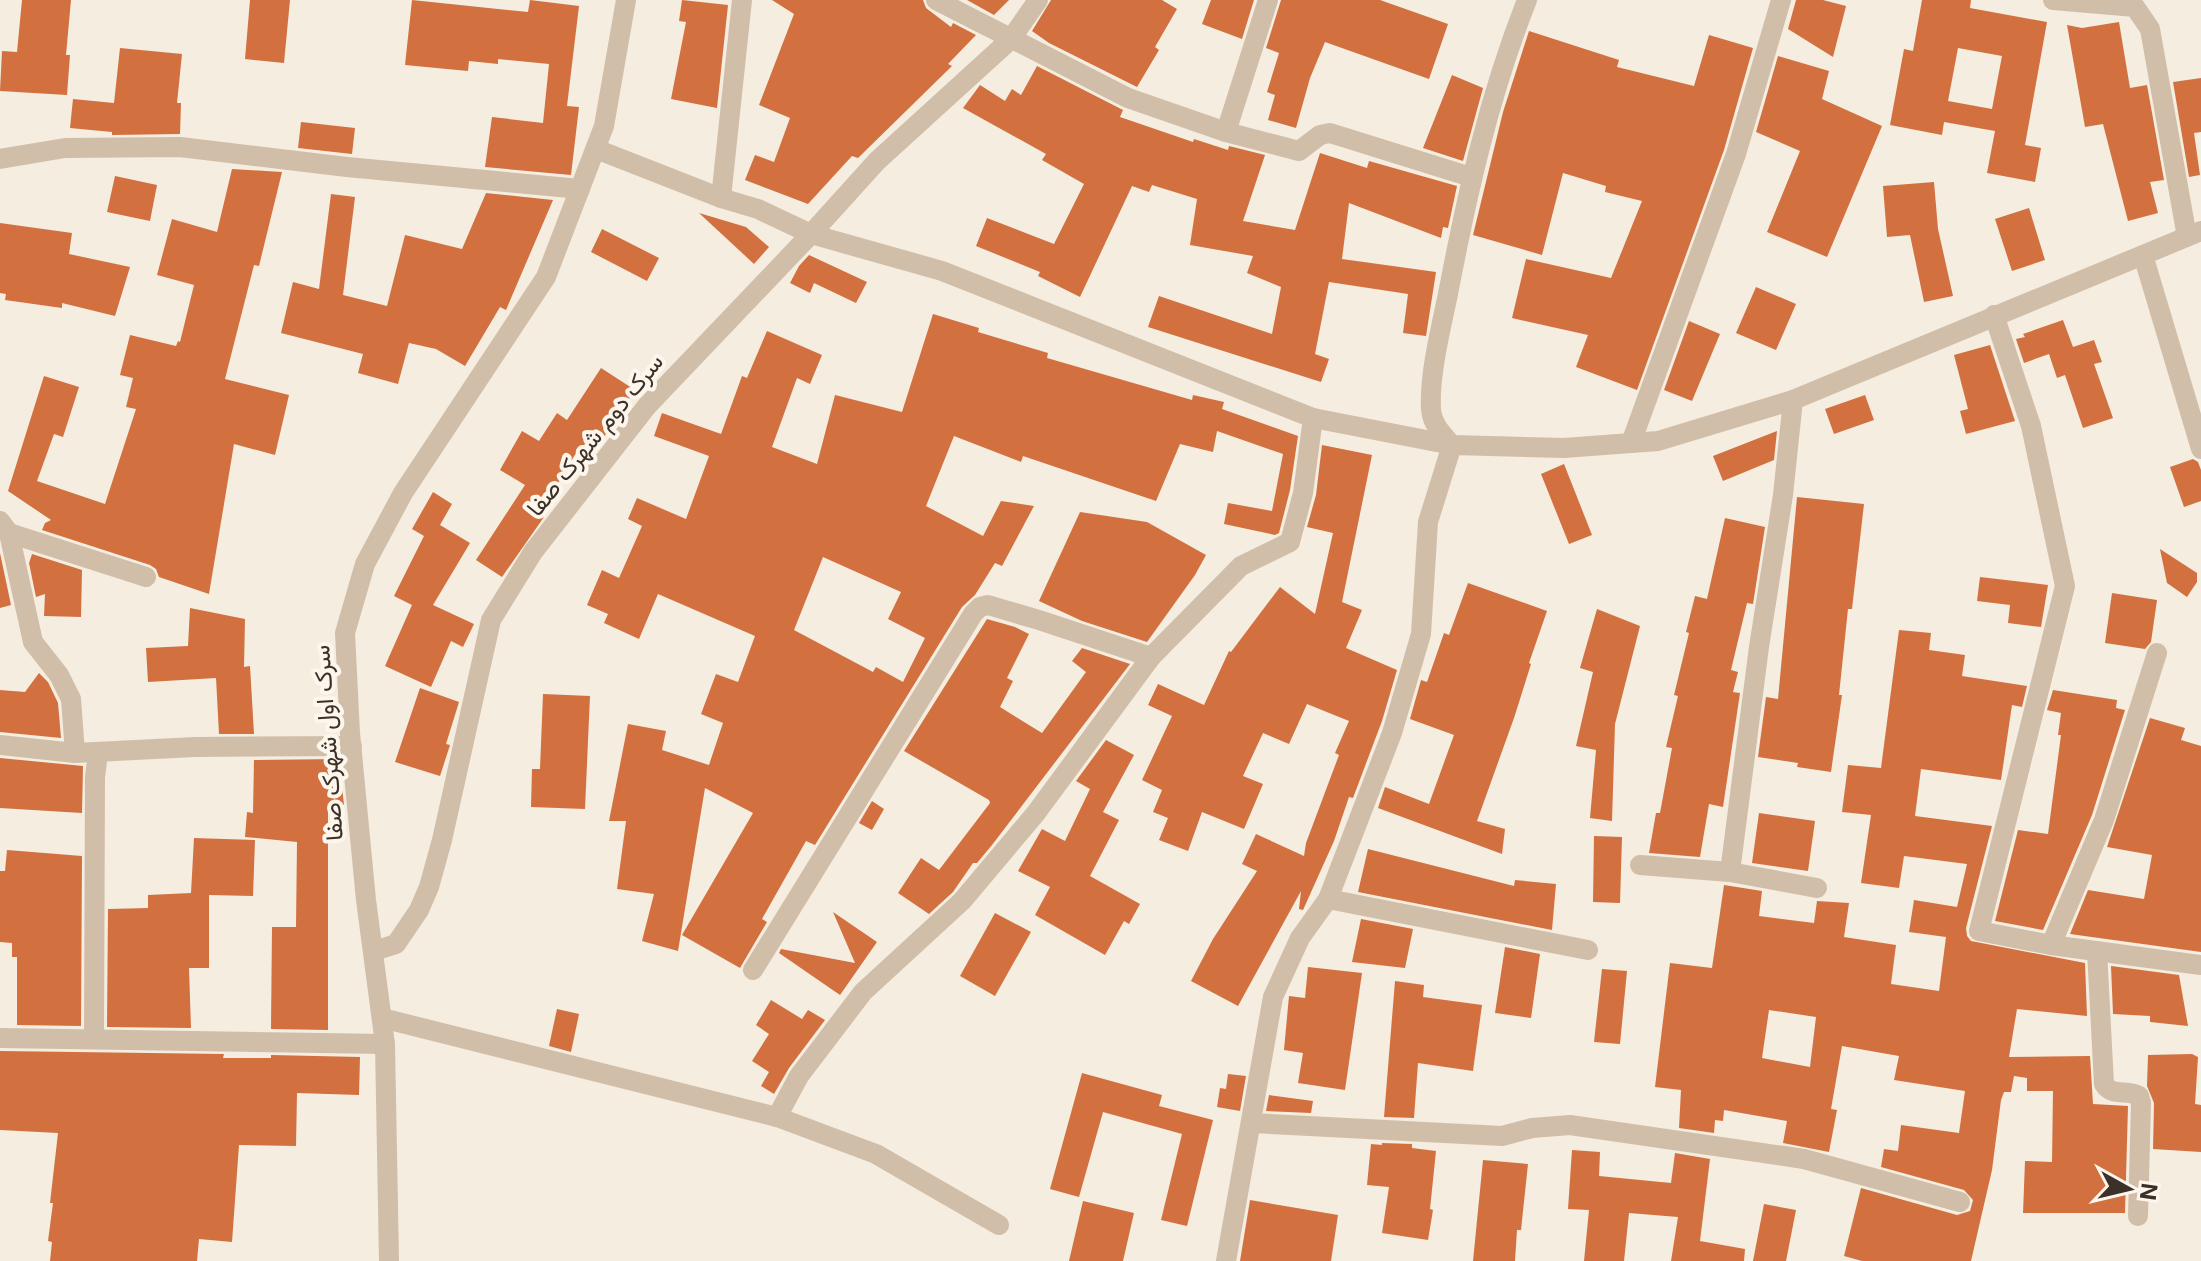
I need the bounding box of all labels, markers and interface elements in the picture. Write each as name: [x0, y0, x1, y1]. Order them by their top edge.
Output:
street label: سرک دوم شهرک صفا: [520, 347, 671, 523]
street label: سرک اول شهرک صفا: [306, 644, 350, 842]
north arrow: [2089, 1149, 2169, 1229]
text: N: [2135, 1182, 2163, 1202]

